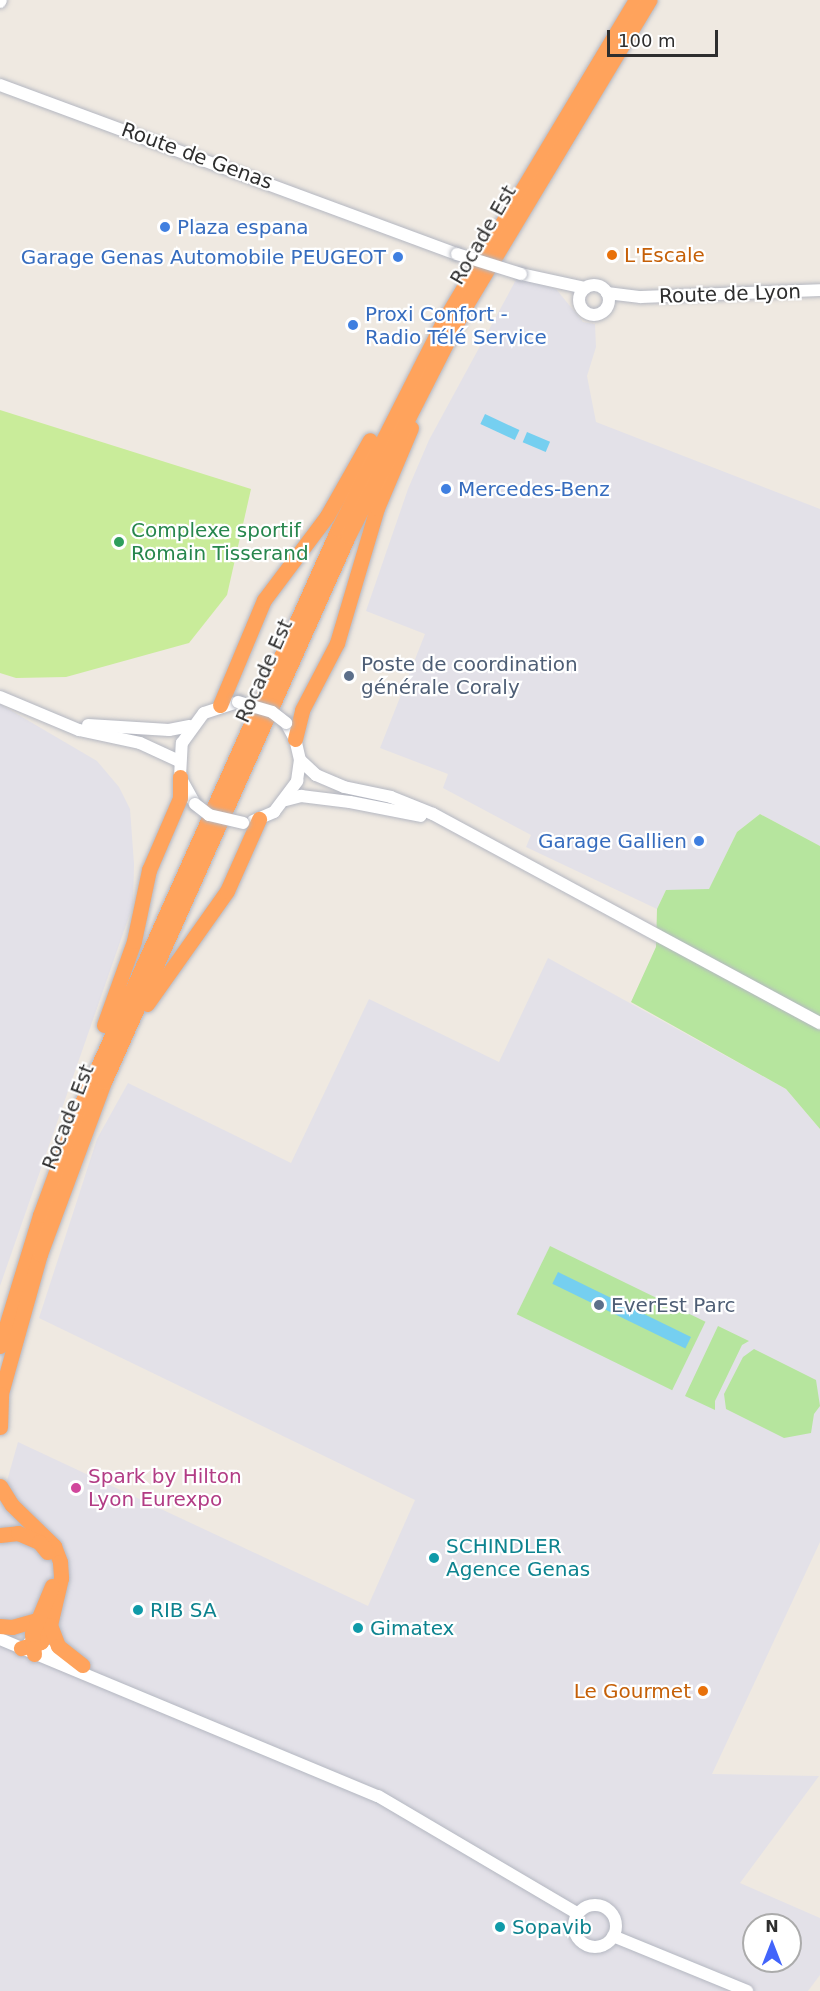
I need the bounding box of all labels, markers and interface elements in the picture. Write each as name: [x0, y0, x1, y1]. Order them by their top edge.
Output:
scale bar: [610, 18, 721, 56]
text: 100 m: [618, 30, 676, 51]
street label: Route de Genas: [118, 118, 276, 194]
street label: Rocade Est: [445, 181, 521, 289]
place label: Plaza espana: [177, 215, 309, 239]
marker: Plaza espana: [158, 220, 172, 234]
place label: L'Escale: [624, 243, 705, 267]
place label: Garage Genas Automobile PEUGEOT: [21, 245, 386, 269]
marker: L'Escale: [605, 248, 619, 262]
marker: Garage Genas Automobile PEUGEOT: [391, 250, 405, 264]
street label: Route de Lyon: [659, 280, 801, 308]
place label: Proxi Confort - Radio Télé Service: [365, 302, 547, 349]
marker: Proxi Confort - Radio Télé Service: [346, 318, 360, 332]
place label: Mercedes-Benz: [458, 477, 610, 501]
marker: Mercedes-Benz: [439, 482, 453, 496]
place label: Complexe sportif Romain Tisserand: [131, 518, 309, 565]
marker: Complexe sportif Romain Tisserand: [112, 535, 126, 549]
street label: Rocade Est: [231, 616, 297, 726]
place label: Poste de coordination générale Coraly: [361, 652, 578, 699]
marker: Poste de coordination générale Coraly: [342, 669, 356, 683]
place label: Garage Gallien: [538, 829, 687, 853]
marker: Garage Gallien: [692, 834, 706, 848]
street label: Rocade Est: [37, 1061, 99, 1173]
place label: EverEst Parc: [611, 1293, 735, 1317]
marker: EverEst Parc: [592, 1298, 606, 1312]
place label: Spark by Hilton Lyon Eurexpo: [88, 1464, 242, 1511]
marker: Spark by Hilton Lyon Eurexpo: [69, 1481, 83, 1495]
place label: SCHINDLER Agence Genas: [446, 1534, 590, 1581]
marker: SCHINDLER Agence Genas: [427, 1551, 441, 1565]
place label: RIB SA: [150, 1598, 217, 1622]
marker: RIB SA: [131, 1603, 145, 1617]
place label: Gimatex: [370, 1616, 454, 1640]
marker: Gimatex: [351, 1621, 365, 1635]
place label: Le Gourmet: [574, 1679, 691, 1703]
marker: Le Gourmet: [696, 1684, 710, 1698]
north arrow: [742, 1913, 802, 1973]
place label: Sopavib: [512, 1915, 592, 1939]
text: N: [765, 1917, 779, 1936]
marker: Sopavib: [493, 1920, 507, 1934]

